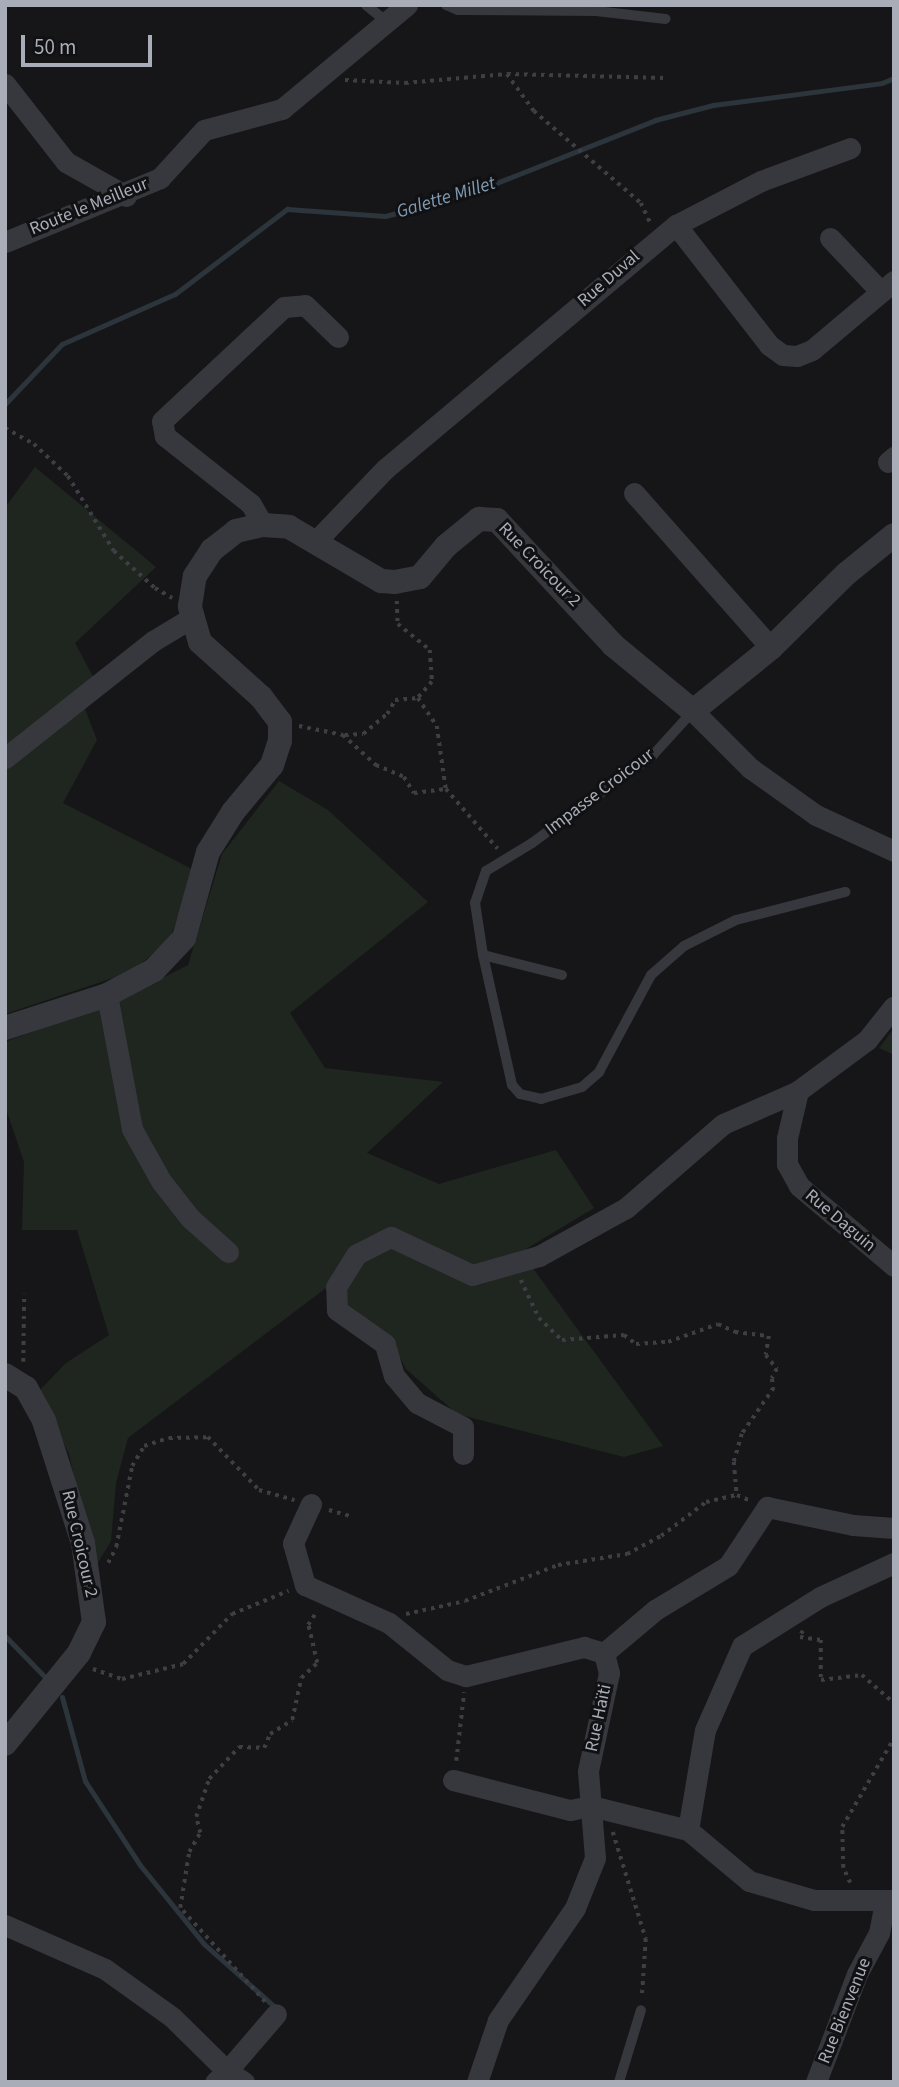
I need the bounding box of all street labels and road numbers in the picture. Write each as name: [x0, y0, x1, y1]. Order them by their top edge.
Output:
street label: Route le Meilleur: [27, 173, 151, 241]
street label: Rue Duval: [574, 246, 644, 312]
street label: Rue Croicour 2: [493, 518, 585, 612]
street label: Impasse Croicour: [541, 744, 659, 840]
street label: Rue Daguin: [800, 1185, 880, 1257]
street label: Rue Croicour 2: [56, 1488, 102, 1600]
street label: Rue Haïti: [581, 1682, 617, 1754]
street label: Rue Bienvenue: [814, 1955, 876, 2067]

